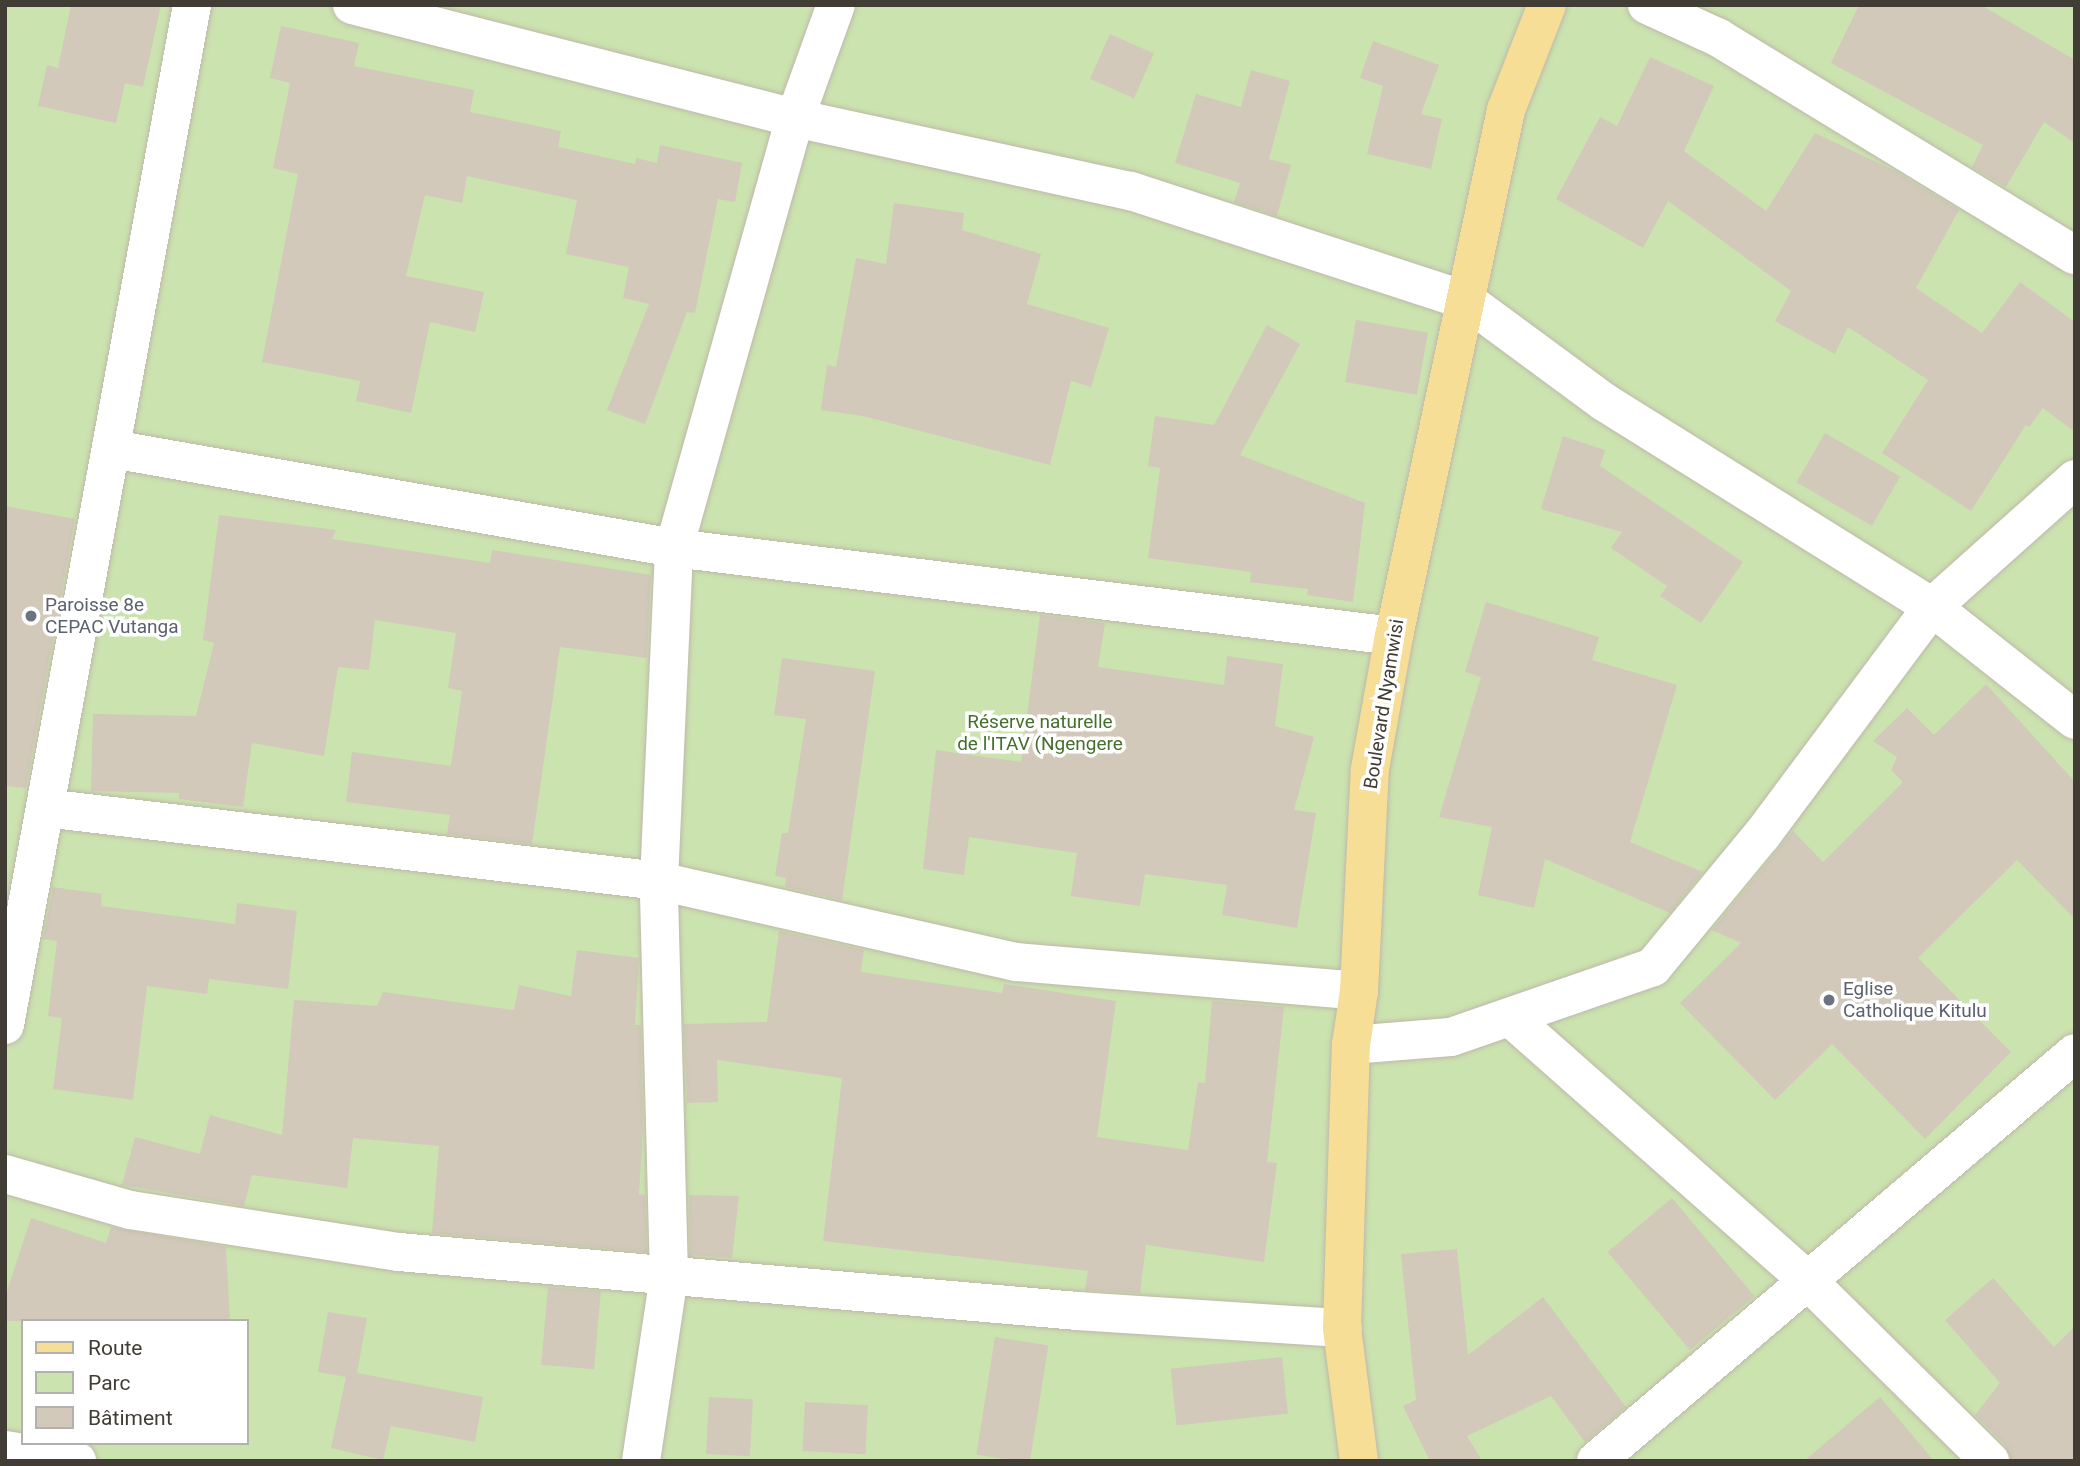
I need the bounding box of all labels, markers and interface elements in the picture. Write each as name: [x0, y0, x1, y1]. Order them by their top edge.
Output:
place label: Paroisse 8e CEPAC Vutanga: [45, 594, 179, 638]
marker: Paroisse 8e CEPAC Vutanga: [23, 608, 39, 624]
street label: Boulevard Nyamwisi: [1359, 618, 1409, 790]
park label: Réserve naturelle de l'ITAV (Ngengere: [957, 711, 1123, 755]
place label: Eglise Catholique Kitulu: [1843, 978, 1987, 1022]
marker: Eglise Catholique Kitulu: [1821, 992, 1837, 1008]
legend: [21, 1319, 248, 1445]
text: Route: [88, 1336, 143, 1360]
text: Parc: [88, 1371, 130, 1395]
text: Bâtiment: [88, 1406, 173, 1430]

